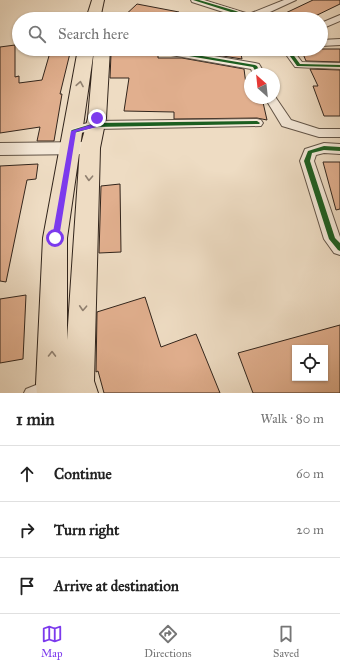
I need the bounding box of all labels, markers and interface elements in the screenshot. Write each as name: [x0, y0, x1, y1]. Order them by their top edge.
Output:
search box: [12, 12, 328, 56]
icon: search: [26, 23, 48, 45]
text: Search here: [58, 25, 129, 43]
north arrow: [244, 68, 280, 104]
one-way arrow: [75, 81, 84, 87]
route end: [88, 109, 106, 127]
one-way arrow: [85, 175, 93, 181]
route start: [46, 229, 64, 247]
one-way arrow: [78, 305, 87, 311]
map controls: [292, 345, 328, 381]
button: locate: [292, 345, 328, 381]
one-way arrow: [48, 351, 56, 357]
text: 1 min: [16, 409, 55, 430]
text: Walk · 80 m: [261, 411, 324, 427]
icon: ahead: [16, 463, 38, 485]
text: Continue: [54, 465, 112, 483]
text: 60 m: [296, 466, 324, 482]
icon: right: [16, 519, 38, 541]
text: Turn right: [54, 521, 119, 539]
text: 20 m: [296, 522, 324, 538]
icon: arrive: [16, 575, 38, 597]
text: Arrive at destination: [54, 577, 179, 595]
tab: Map: [41, 623, 63, 660]
tab: Directions: [144, 623, 192, 660]
tab: Saved: [273, 623, 299, 660]

